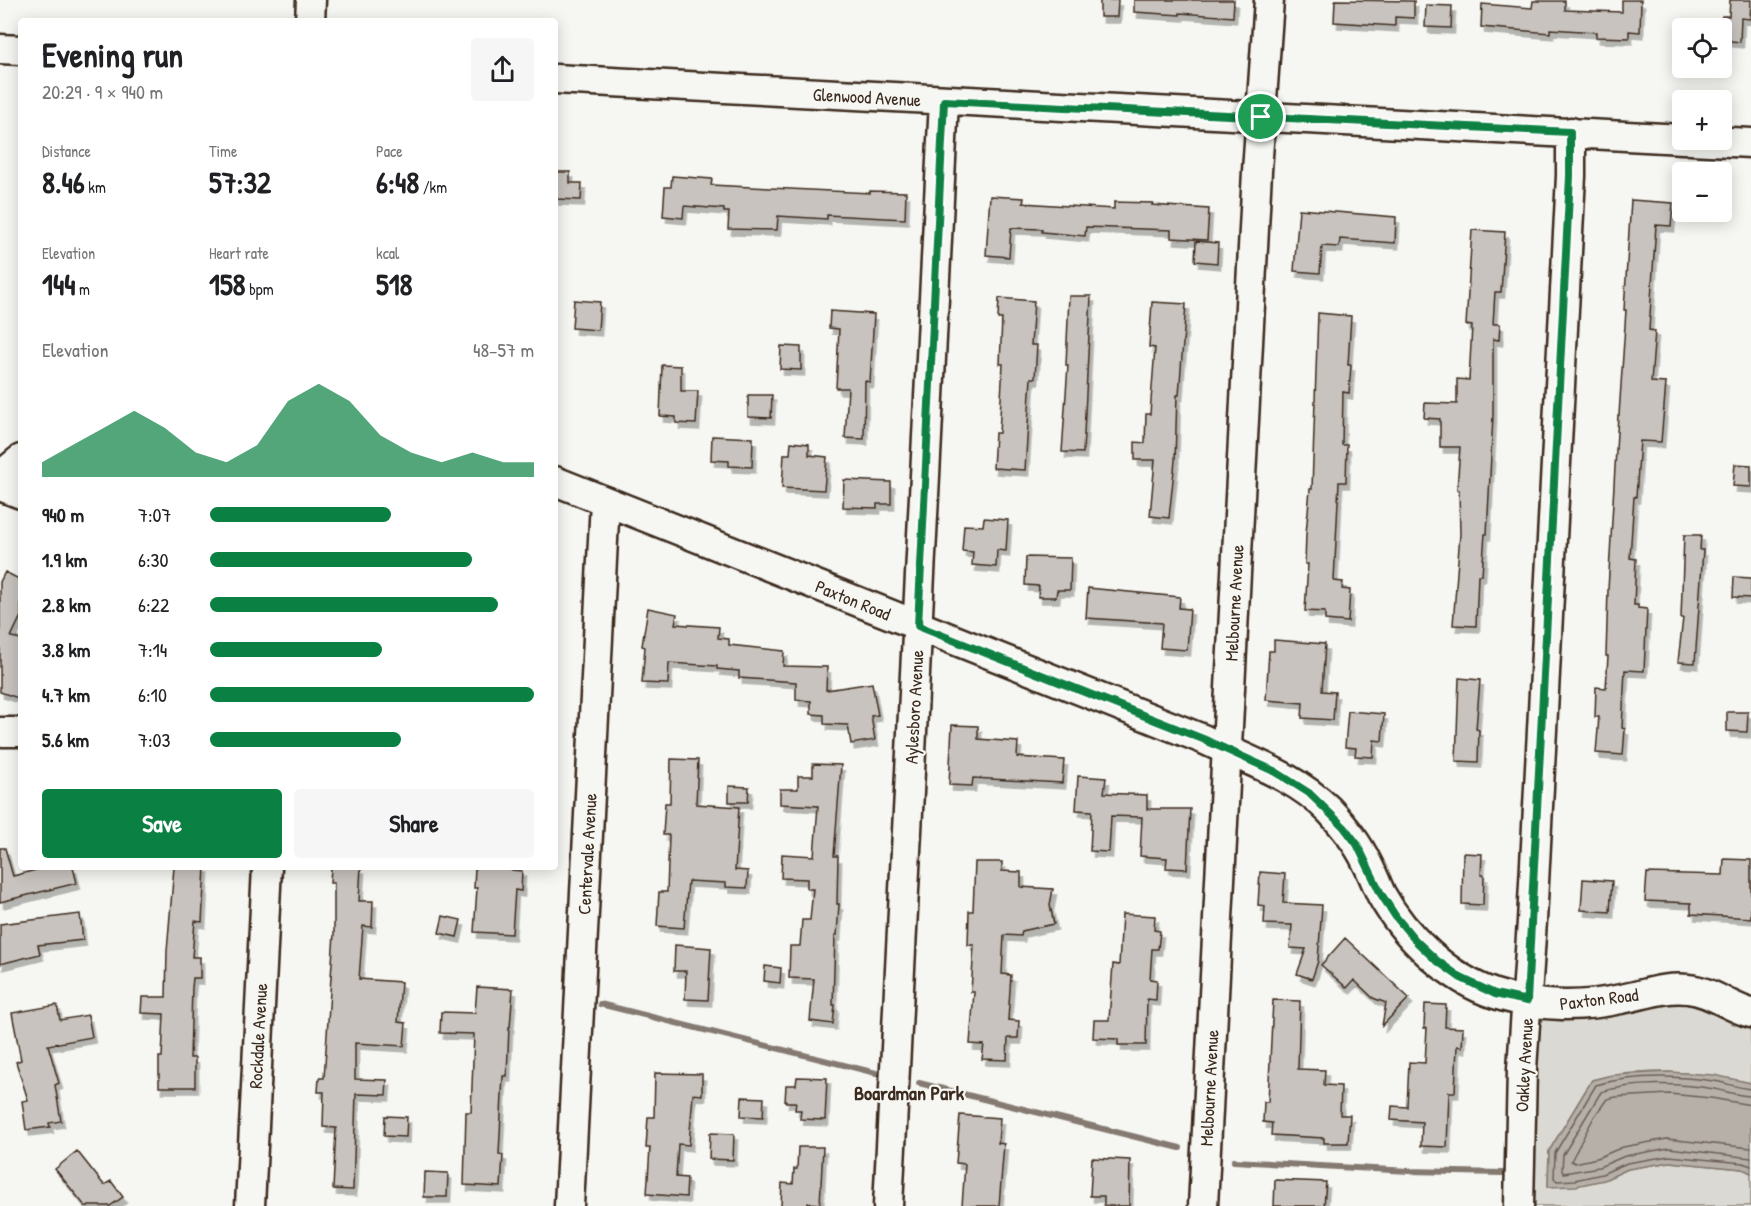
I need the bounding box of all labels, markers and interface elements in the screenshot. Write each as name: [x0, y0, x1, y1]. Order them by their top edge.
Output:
map controls: [1672, 18, 1732, 222]
button: locate: [1672, 18, 1732, 78]
text: Evening run: [42, 33, 183, 77]
button: share: [471, 38, 534, 101]
text: 20:29 · 9 × 940 m: [42, 78, 163, 105]
street label: Glenwood Avenue: [812, 82, 922, 112]
button: +: [1672, 90, 1732, 150]
pin: [1235, 91, 1286, 142]
icon: arrive: [1244, 100, 1277, 133]
text: Distance: [42, 140, 91, 162]
text: Time: [209, 140, 237, 162]
text: Pace: [376, 140, 403, 162]
text: 8.46: [42, 162, 85, 202]
text: 57:32: [209, 162, 271, 202]
text: 6:48: [376, 162, 419, 202]
button: −: [1672, 162, 1732, 222]
text: km: [85, 176, 106, 198]
text: /km: [419, 176, 447, 198]
text: Elevation: [42, 242, 95, 264]
text: Heart rate: [209, 242, 269, 264]
text: kcal: [376, 242, 399, 264]
text: 144: [42, 264, 75, 304]
text: 158: [209, 264, 246, 304]
text: 518: [376, 264, 413, 304]
text: m: [75, 278, 90, 300]
text: bpm: [246, 278, 274, 300]
text: Elevation: [42, 336, 108, 363]
text: 48–57 m: [473, 336, 534, 363]
text: 940 m: [42, 501, 84, 528]
text: 7:07: [138, 501, 171, 528]
street label: Melbourne Avenue: [1218, 544, 1250, 662]
text: 1.9 km: [42, 546, 87, 573]
text: 6:30: [138, 546, 169, 573]
street label: Paxton Road: [812, 574, 894, 626]
text: 2.8 km: [42, 591, 91, 618]
text: 6:22: [138, 591, 169, 618]
text: 3.8 km: [42, 636, 90, 663]
text: 7:14: [138, 636, 167, 663]
street label: Aylesboro Avenue: [899, 649, 929, 765]
text: 4.7 km: [42, 681, 90, 708]
text: 6:10: [138, 681, 167, 708]
text: 5.6 km: [42, 726, 89, 753]
text: 7:03: [138, 726, 170, 753]
button: Save: [42, 789, 282, 858]
button: Share: [294, 789, 534, 858]
street label: Centervale Avenue: [571, 793, 603, 915]
street label: Paxton Road: [1558, 982, 1640, 1016]
street label: Rockdale Avenue: [243, 983, 273, 1089]
street label: Oakley Avenue: [1509, 1017, 1539, 1113]
street label: Melbourne Avenue: [1193, 1029, 1225, 1147]
district label: Boardman Park: [854, 1079, 965, 1106]

